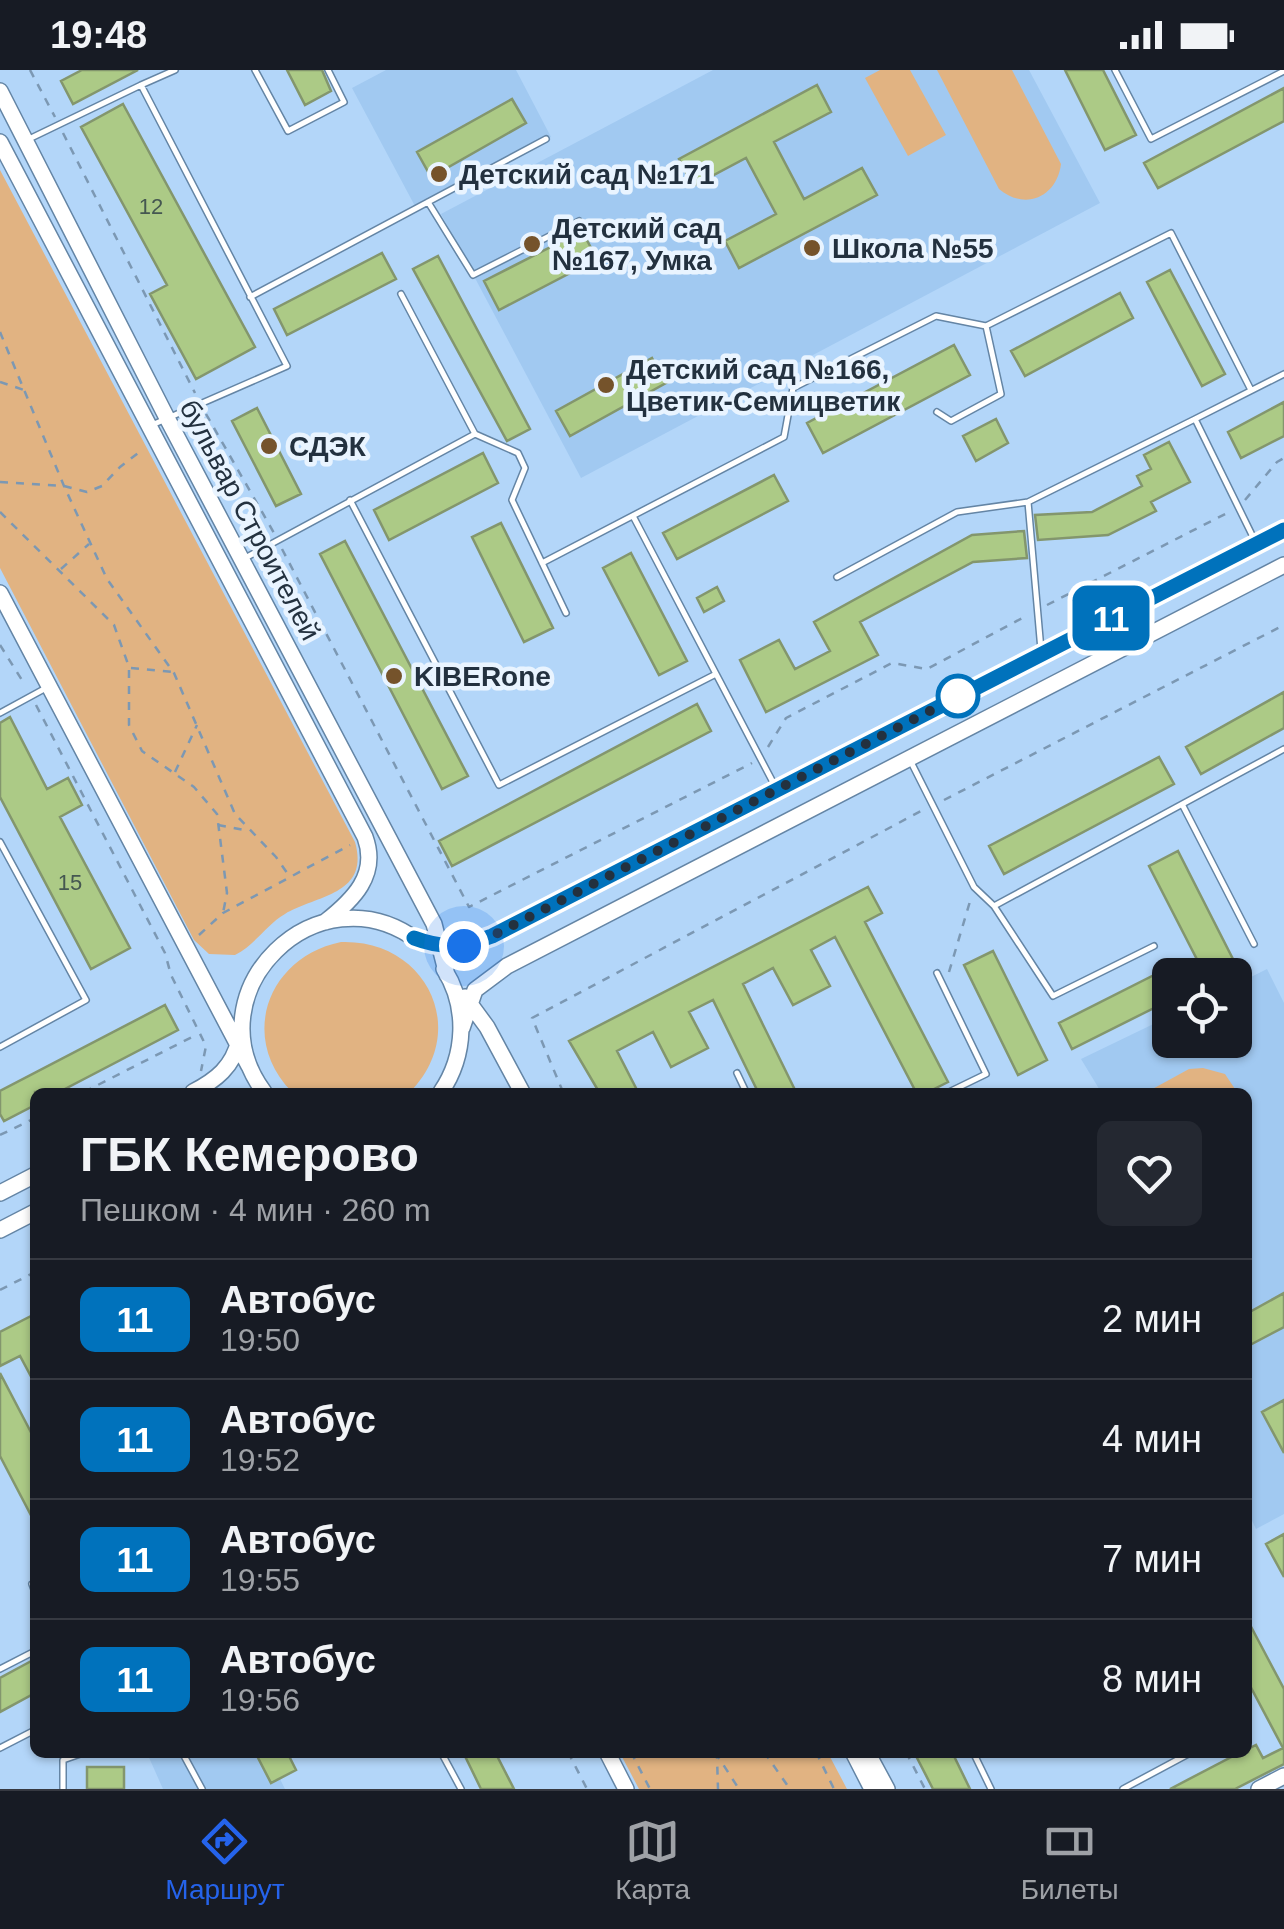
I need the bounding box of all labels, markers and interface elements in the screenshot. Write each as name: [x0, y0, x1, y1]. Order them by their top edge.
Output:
text: 19:48: [50, 14, 147, 56]
place label: Детский сад №171: [459, 159, 715, 190]
marker: Детский сад №171: [428, 163, 450, 185]
house number: 12: [139, 194, 163, 219]
place label: Детский сад №167, Умка: [552, 213, 722, 276]
marker: Детский сад №167, Умка: [521, 233, 543, 255]
place label: Школа №55: [832, 233, 994, 264]
marker: Школа №55: [801, 237, 823, 259]
place label: Детский сад №166, Цветик-Семицветик: [626, 354, 901, 417]
marker: Детский сад №166, Цветик-Семицветик: [595, 374, 617, 396]
street label: бульвар Строителей: [173, 395, 327, 645]
place label: СДЭК: [289, 431, 367, 462]
marker: СДЭК: [258, 435, 280, 457]
line badge: 11: [1066, 586, 1156, 650]
text: 11: [1093, 599, 1130, 638]
place label: KIBERone: [414, 661, 551, 692]
marker: KIBERone: [383, 665, 405, 687]
unlabelled marker: [937, 675, 979, 717]
house number: 15: [58, 870, 82, 895]
your location: [439, 921, 489, 971]
map controls: [1152, 958, 1252, 1058]
button: locate: [1152, 958, 1252, 1058]
button: heart: [1097, 1121, 1202, 1226]
text: ГБК Кемерово: [80, 1128, 419, 1181]
text: Пешком · 4 мин · 260 m: [80, 1192, 431, 1228]
text: Автобус: [220, 1279, 376, 1321]
text: 2 мин: [1102, 1298, 1202, 1340]
text: 11: [117, 1300, 154, 1339]
text: 19:50: [220, 1322, 300, 1358]
text: Автобус: [220, 1399, 376, 1441]
text: 4 мин: [1102, 1418, 1202, 1460]
text: 11: [117, 1420, 154, 1459]
text: 19:52: [220, 1442, 300, 1478]
text: Автобус: [220, 1519, 376, 1561]
text: 7 мин: [1102, 1538, 1202, 1580]
text: 11: [117, 1540, 154, 1579]
text: 19:55: [220, 1562, 300, 1598]
text: Автобус: [220, 1639, 376, 1681]
text: 8 мин: [1102, 1658, 1202, 1700]
text: 11: [117, 1660, 154, 1699]
text: 19:56: [220, 1682, 300, 1718]
tab: Маршрут: [165, 1814, 285, 1906]
tab: Карта: [615, 1814, 690, 1906]
tab: Билеты: [1021, 1814, 1119, 1906]

